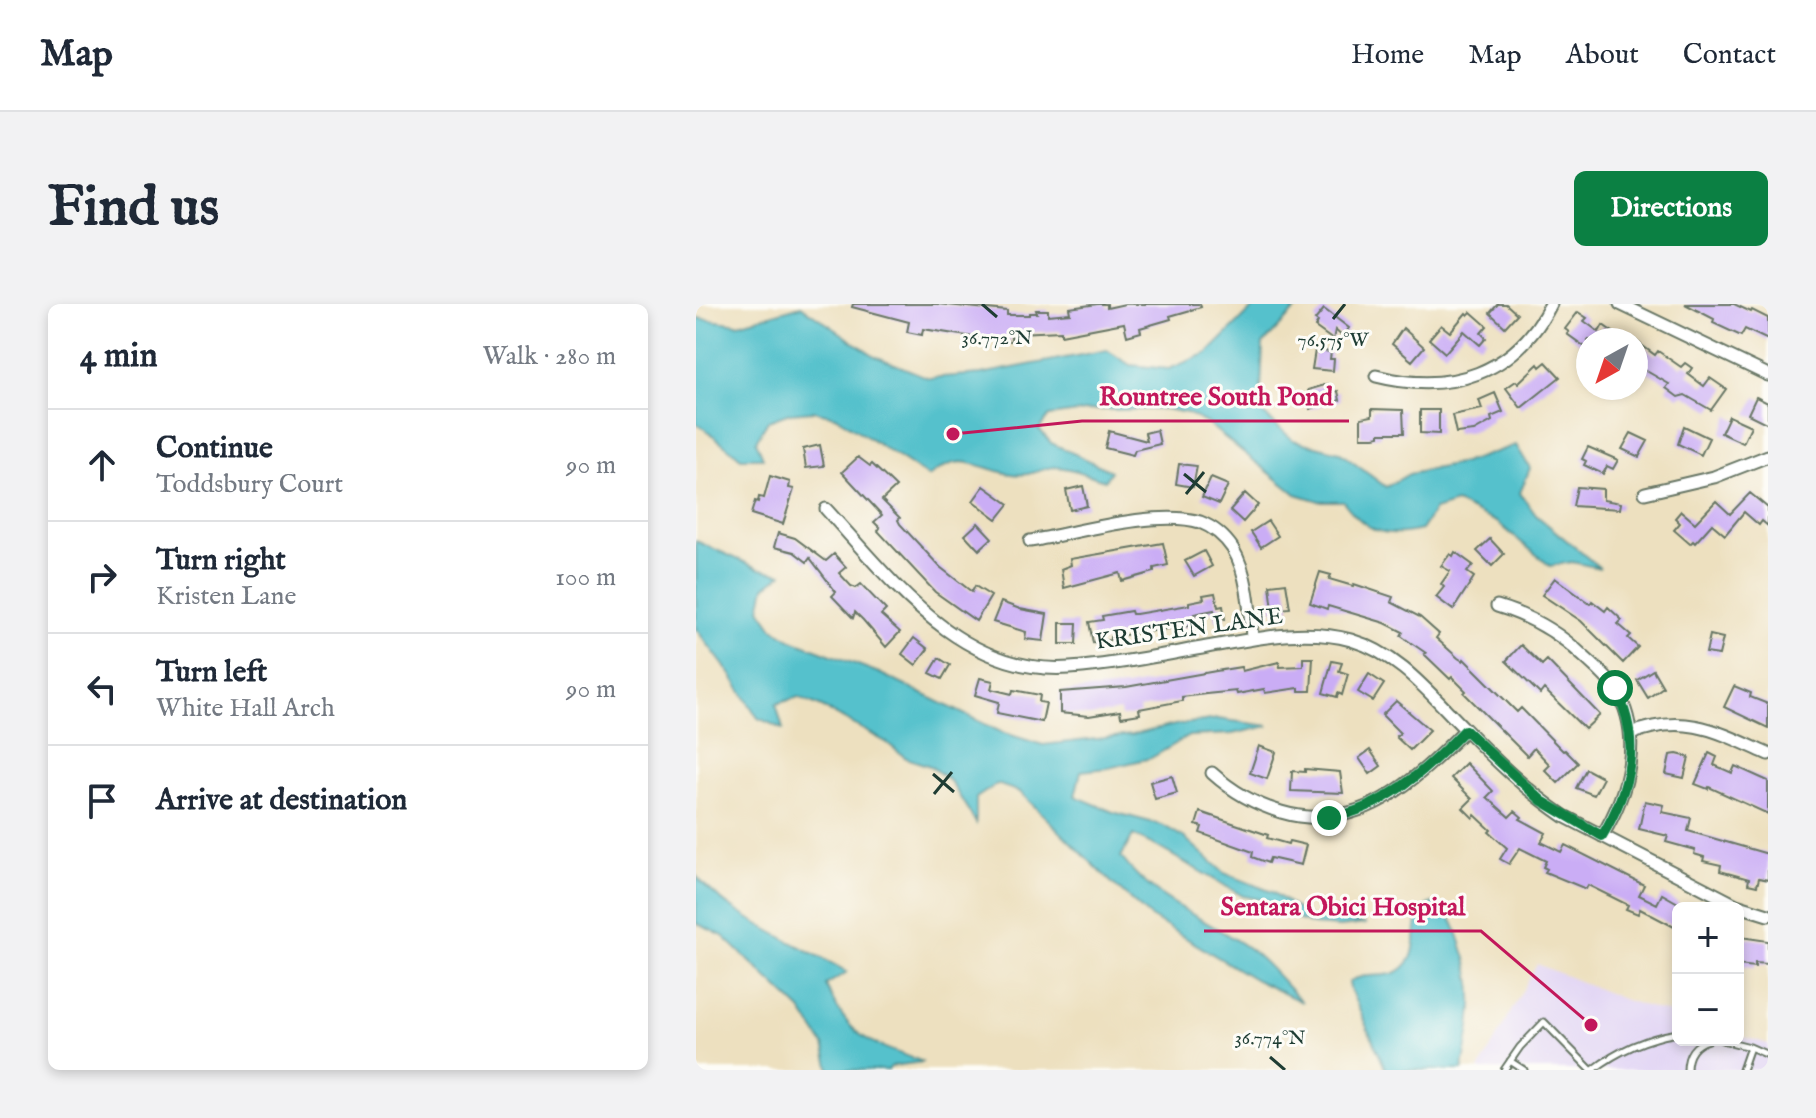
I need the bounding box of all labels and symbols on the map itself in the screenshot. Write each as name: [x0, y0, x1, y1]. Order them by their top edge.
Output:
text: 36.772°N: [962, 326, 1032, 351]
text: 76.575°W: [1297, 328, 1370, 353]
north arrow: [1576, 328, 1648, 400]
callout: Rountree South Pond: [1082, 371, 1349, 421]
text: Rountree South Pond: [1099, 381, 1334, 414]
street label: KRISTEN LANE: [1094, 601, 1285, 658]
route start: [1597, 670, 1633, 706]
route end: [1311, 800, 1347, 836]
callout: Sentara Obici Hospital: [1204, 881, 1481, 931]
text: Sentara Obici Hospital: [1221, 891, 1466, 924]
text: 36.774°N: [1234, 1026, 1306, 1051]

